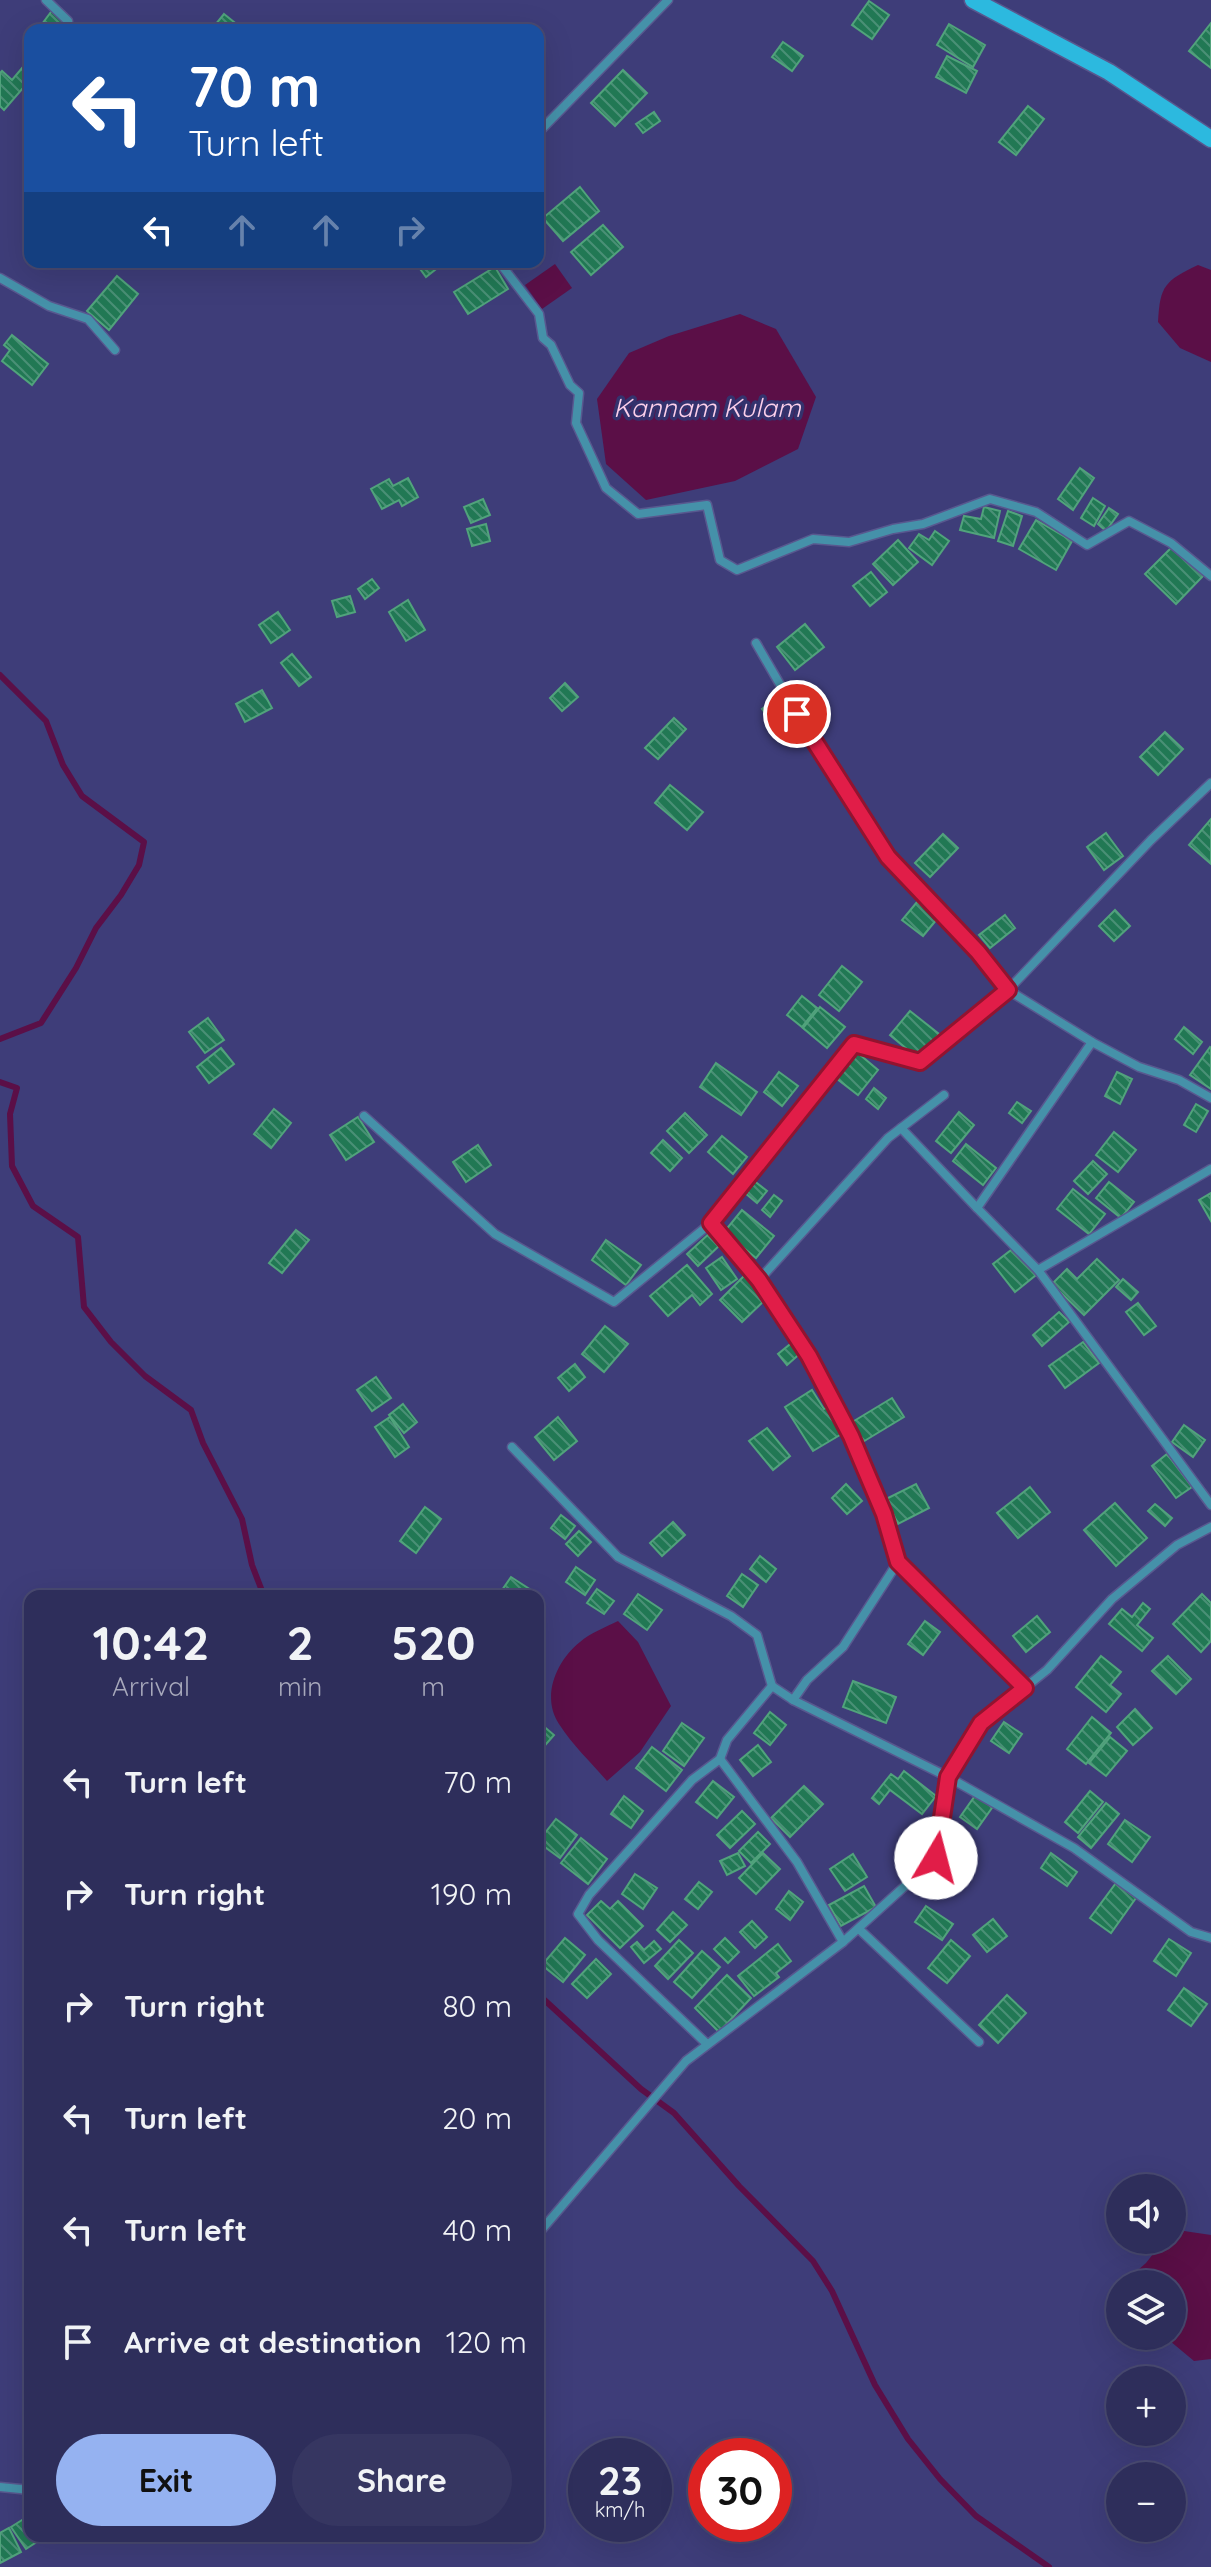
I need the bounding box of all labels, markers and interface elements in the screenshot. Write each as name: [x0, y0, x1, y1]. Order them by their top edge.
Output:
text: 70 m: [188, 51, 320, 121]
icon: left: [56, 56, 160, 160]
text: Turn left: [188, 120, 324, 165]
icon: left: [136, 208, 180, 252]
icon: ahead: [220, 208, 264, 252]
icon: ahead: [304, 208, 348, 252]
icon: right: [388, 208, 432, 252]
water label: Kannam Kulam: [613, 391, 802, 424]
pin: [763, 680, 831, 748]
icon: arrive: [775, 692, 819, 736]
text: 10:42: [93, 1612, 209, 1672]
text: 2: [287, 1612, 314, 1672]
text: 520: [391, 1612, 475, 1672]
text: Arrival: [112, 1670, 190, 1703]
text: min: [278, 1670, 322, 1703]
text: m: [421, 1670, 445, 1703]
icon: left: [56, 1760, 100, 1804]
text: Turn left: [124, 1763, 247, 1801]
text: 70 m: [443, 1763, 512, 1801]
position arrow: [894, 1816, 978, 1900]
icon: right: [56, 1872, 100, 1916]
text: Turn right: [124, 1875, 265, 1913]
text: 190 m: [431, 1875, 512, 1913]
icon: right: [56, 1984, 100, 2028]
text: Turn right: [124, 1987, 265, 2025]
text: 80 m: [442, 1987, 512, 2025]
icon: left: [56, 2096, 100, 2140]
text: Turn left: [124, 2099, 247, 2137]
text: 20 m: [442, 2099, 512, 2137]
map controls: [1106, 2174, 1186, 2542]
button: sound: [1106, 2174, 1186, 2254]
icon: left: [56, 2208, 100, 2252]
text: Turn left: [124, 2211, 247, 2249]
text: 40 m: [443, 2211, 512, 2249]
button: layers: [1106, 2270, 1186, 2350]
icon: arrive: [56, 2320, 100, 2364]
text: Arrive at destination: [124, 2323, 422, 2361]
text: 120 m: [446, 2323, 527, 2361]
button: +: [1106, 2366, 1186, 2446]
button: Exit: [56, 2434, 276, 2526]
button: Share: [292, 2434, 512, 2526]
speed limit sign: 30: [688, 2438, 792, 2542]
text: 23: [598, 2455, 642, 2505]
button: −: [1106, 2462, 1186, 2542]
text: km/h: [595, 2497, 645, 2522]

